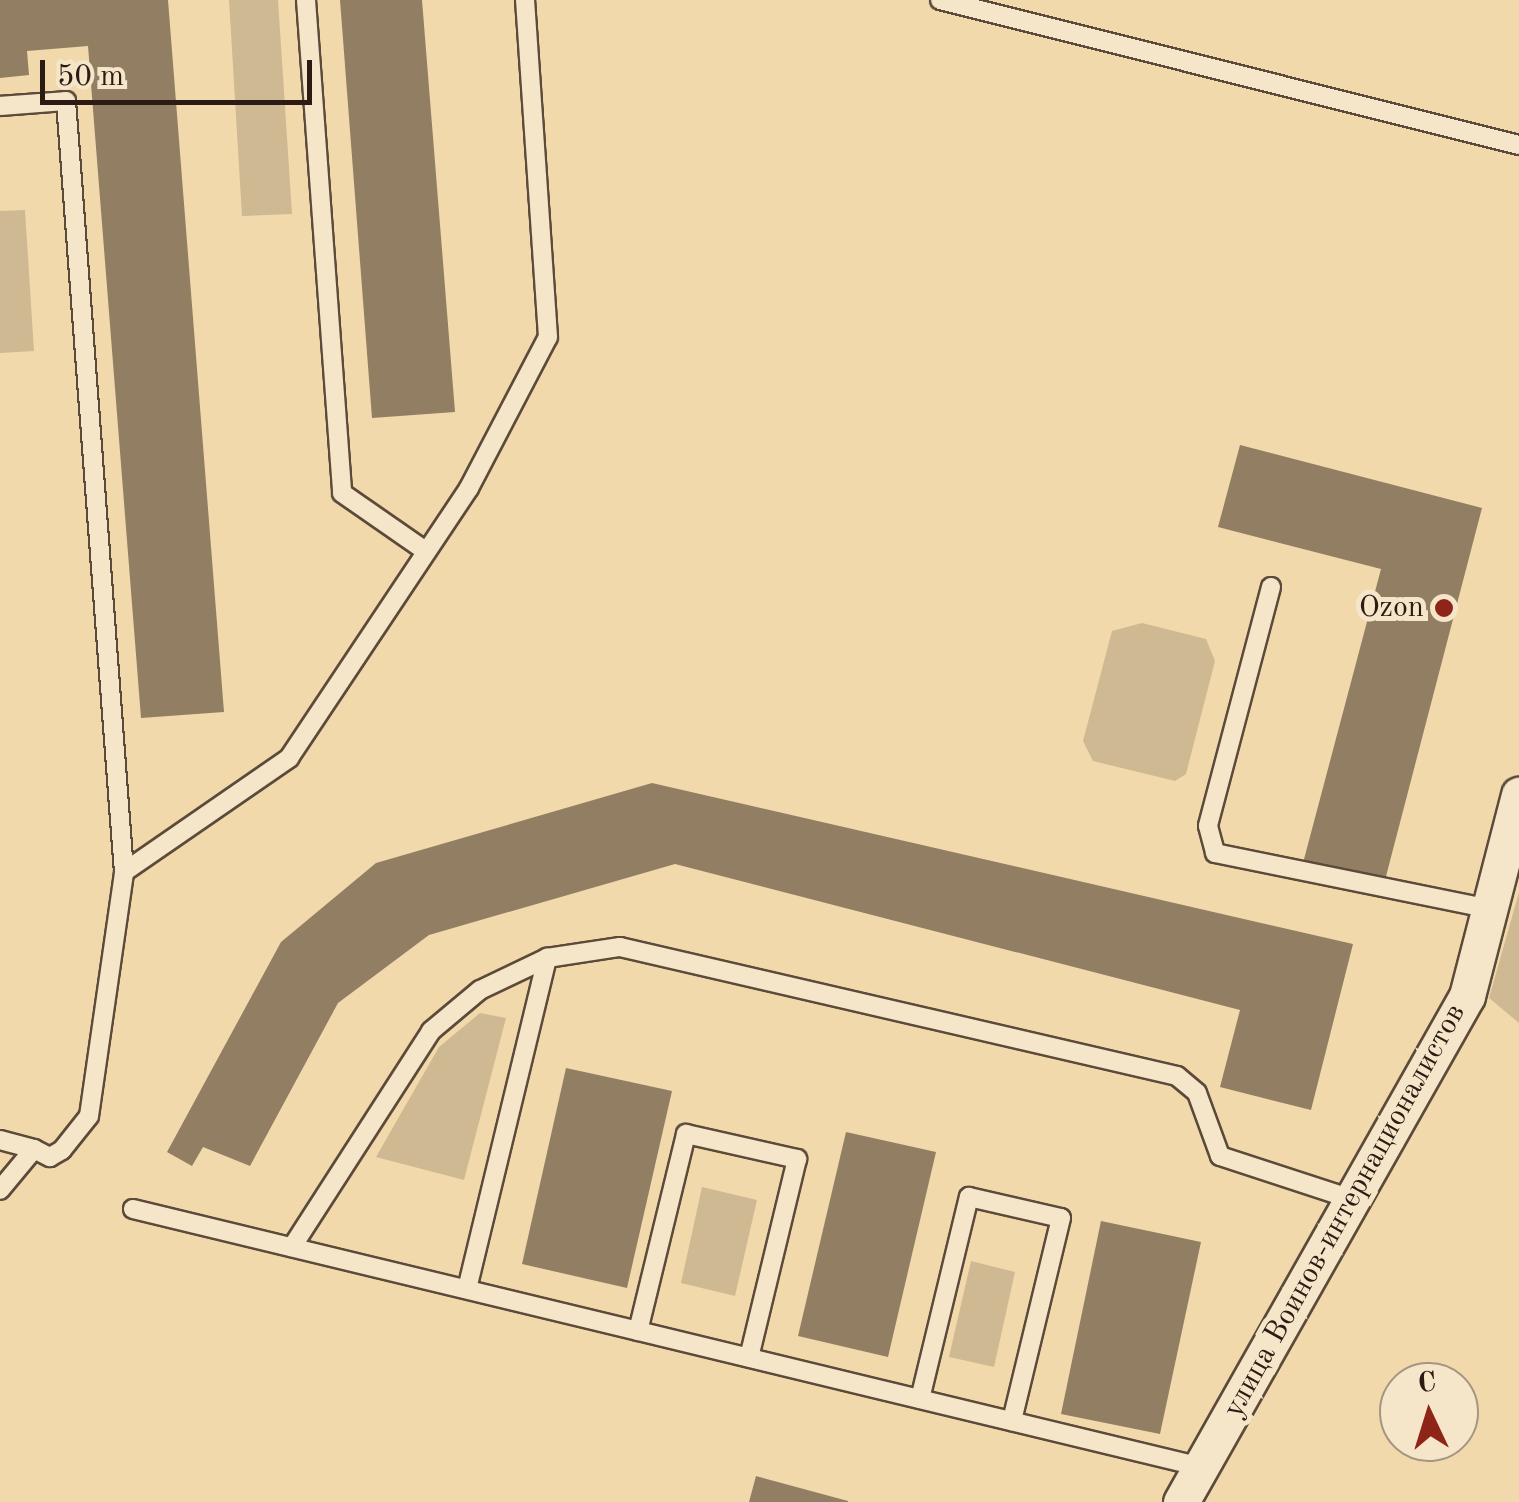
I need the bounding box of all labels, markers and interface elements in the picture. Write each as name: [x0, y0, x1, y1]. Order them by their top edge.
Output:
scale bar: [45, 40, 318, 102]
text: 50 m: [57, 62, 124, 92]
place label: Ozon: [1359, 590, 1424, 626]
marker: Ozon: [1433, 597, 1455, 619]
street label: улица Воинов-интернационалистов: [1216, 998, 1474, 1424]
north arrow: [1379, 1362, 1479, 1462]
text: С: [1417, 1369, 1437, 1399]

